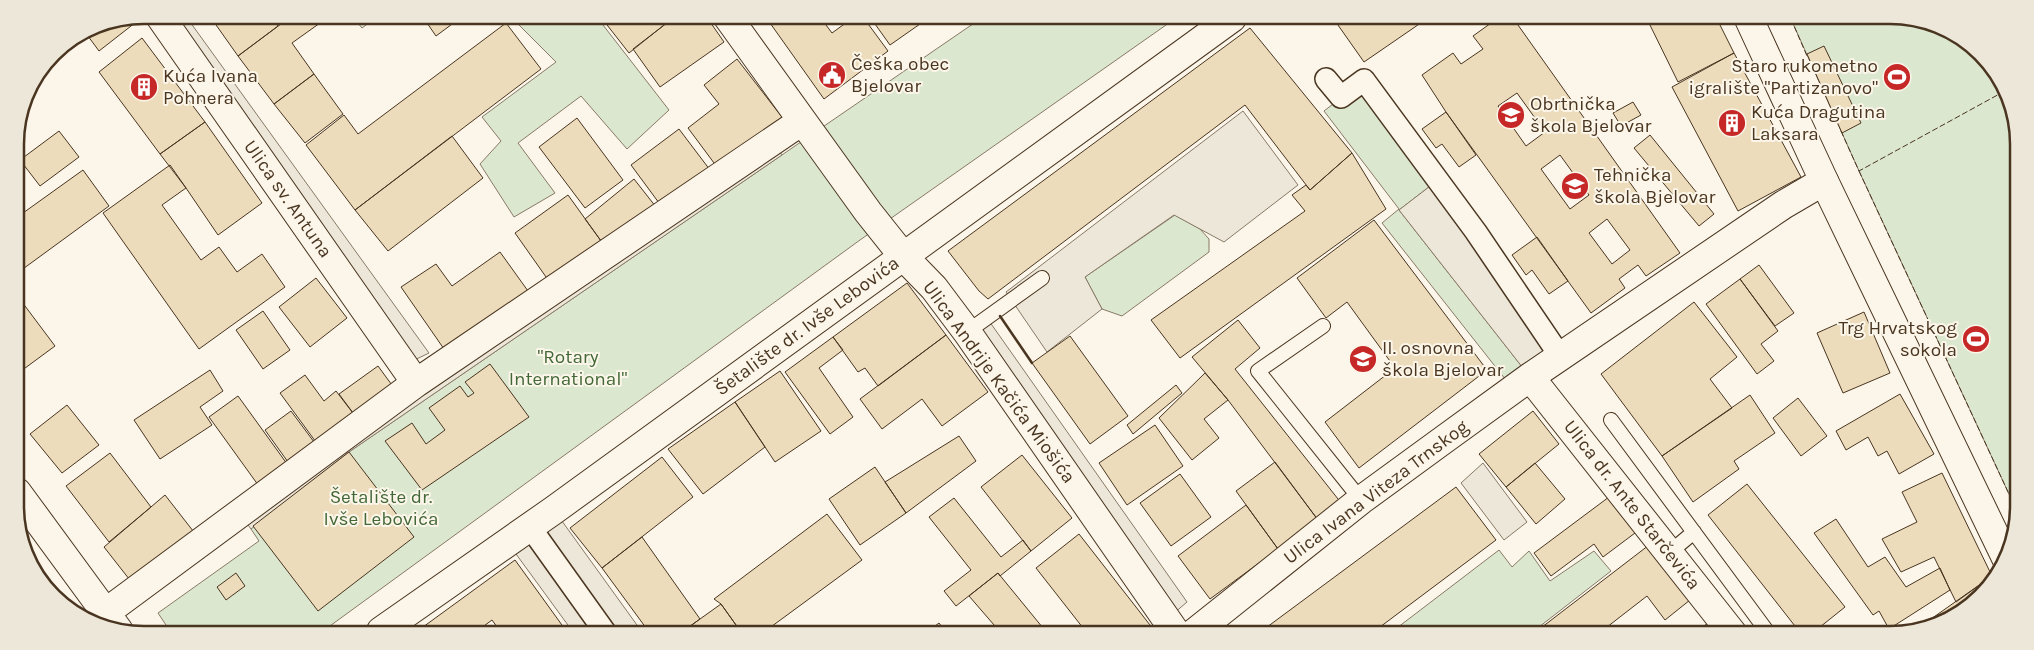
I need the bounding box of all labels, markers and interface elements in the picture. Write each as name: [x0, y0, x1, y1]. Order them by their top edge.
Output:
place label: Češka obec Bjelovar: [851, 53, 949, 97]
place label: Staro rukometno igralište "Partizanovo": [1688, 55, 1878, 99]
public building icon: Češka obec Bjelovar: [817, 60, 847, 90]
sports icon: Staro rukometno igralište "Partizanovo": [1882, 62, 1912, 92]
place label: Kuća Ivana Pohnera: [163, 65, 258, 109]
building icon: Kuća Ivana Pohnera: [129, 72, 159, 102]
place label: Obrtnička škola Bjelovar: [1530, 93, 1652, 137]
school or university icon: Obrtnička škola Bjelovar: [1496, 100, 1526, 130]
place label: Kuća Dragutina Laksara: [1751, 101, 1886, 145]
building icon: Kuća Dragutina Laksara: [1717, 108, 1747, 138]
street label: Ulica sv. Antuna: [239, 136, 337, 262]
place label: Tehnička škola Bjelovar: [1594, 164, 1716, 208]
school or university icon: Tehnička škola Bjelovar: [1560, 171, 1590, 201]
street label: Šetalište dr. Ivše Lebovića: [711, 252, 903, 400]
street label: Ulica Andrije Kačića Miošića: [918, 276, 1080, 488]
place label: Trg Hrvatskog sokola: [1839, 317, 1957, 361]
sports icon: Trg Hrvatskog sokola: [1961, 324, 1991, 354]
place label: II. osnovna škola Bjelovar: [1382, 337, 1504, 381]
school or university icon: II. osnovna škola Bjelovar: [1348, 344, 1378, 374]
park label: "Rotary International": [509, 346, 628, 390]
street label: Ulica Ivana Viteza Trnskog: [1279, 415, 1473, 569]
street label: Ulica dr. Ante Starčevića: [1559, 416, 1705, 594]
park label: Šetalište dr. Ivše Lebovića: [324, 486, 438, 530]

